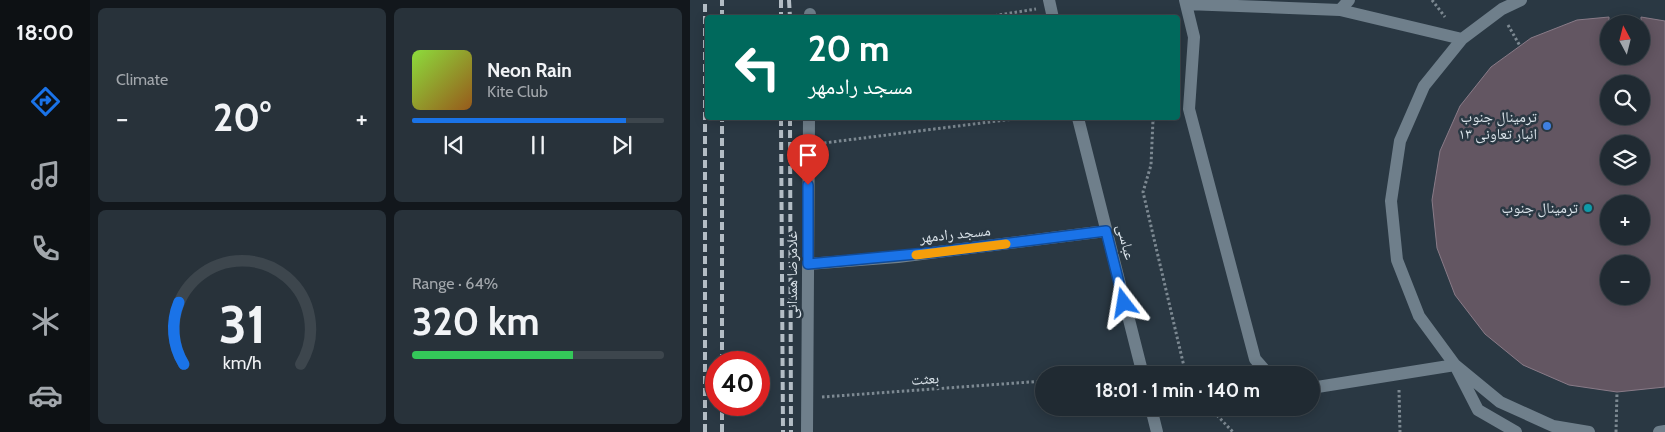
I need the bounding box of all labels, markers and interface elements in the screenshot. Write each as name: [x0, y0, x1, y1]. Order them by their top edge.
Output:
north arrow: [1600, 15, 1650, 65]
map controls: [1600, 15, 1650, 305]
text: 18:00: [16, 19, 74, 46]
text: 20 m: [808, 27, 890, 70]
icon: left: [725, 35, 790, 100]
text: Neon Rain: [487, 59, 572, 82]
text: Climate: [116, 70, 168, 89]
text: مسجد رادمهر: [808, 73, 913, 100]
button: search: [1600, 75, 1650, 125]
text: Kite Club: [487, 82, 548, 101]
icon: directions: [28, 84, 63, 119]
text: 20°: [213, 94, 271, 141]
text: −: [116, 101, 128, 135]
text: +: [356, 101, 368, 135]
place label: ترمینال جنوب انبار تعاونی ۱۳: [1459, 108, 1538, 144]
marker: ترمینال جنوب انبار تعاونی ۱۳: [1541, 120, 1553, 132]
icon: previous: [440, 131, 468, 159]
icon: pause: [524, 131, 552, 159]
icon: next: [608, 131, 636, 159]
pin: [787, 134, 829, 185]
button: layers: [1600, 135, 1650, 185]
icon: arrive: [794, 141, 822, 169]
icon: music: [28, 158, 63, 193]
button: +: [1600, 195, 1650, 245]
place label: ترمینال جنوب: [1502, 199, 1579, 218]
marker: ترمینال جنوب: [1582, 202, 1594, 214]
street label: مسجد رادمهر: [918, 221, 992, 247]
street label: عباسی: [1112, 222, 1139, 262]
icon: phone: [28, 231, 63, 266]
street label: غلامرضا همدانی: [783, 231, 802, 319]
button: −: [1600, 255, 1650, 305]
text: Range · 64%: [412, 274, 498, 293]
position arrow: [1097, 276, 1149, 328]
text: 31: [218, 293, 266, 356]
text: 320 km: [412, 298, 539, 345]
icon: climate: [28, 304, 63, 339]
speed limit sign: 40: [705, 351, 770, 416]
text: km/h: [222, 352, 262, 373]
street label: بعثت: [910, 369, 940, 389]
icon: car: [28, 378, 63, 413]
text: 18:01 · 1 min · 140 m: [1095, 379, 1260, 402]

